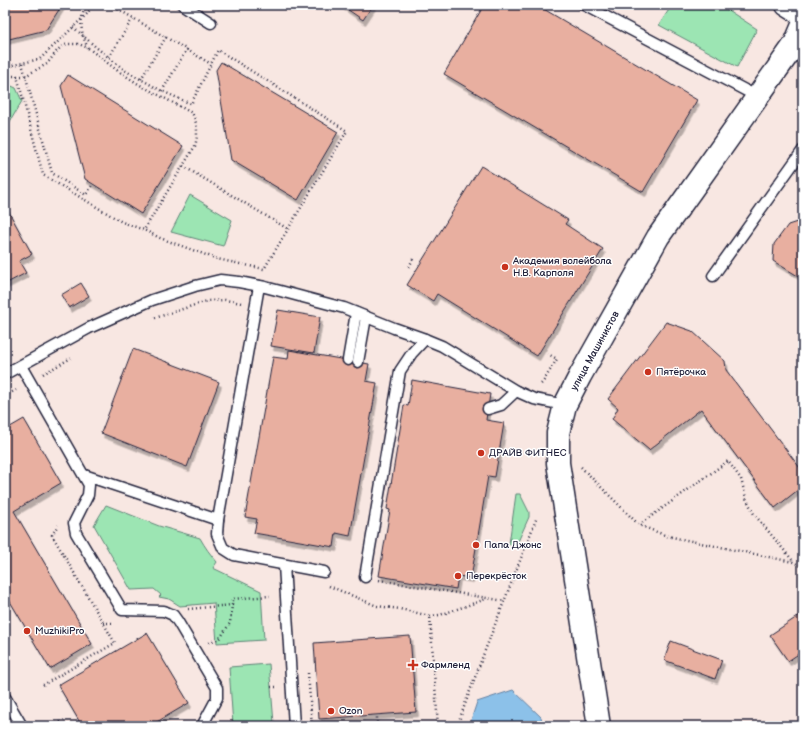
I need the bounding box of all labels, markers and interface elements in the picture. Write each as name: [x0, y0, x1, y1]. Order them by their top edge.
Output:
place label: Академия волейбола Н.В. Карполя: [512, 255, 612, 279]
marker: Академия волейбола Н.В. Карполя: [500, 262, 510, 272]
street label: улица Машинистов: [568, 309, 622, 393]
place label: Пятёрочка: [656, 366, 706, 378]
marker: Пятёрочка: [643, 367, 653, 377]
place label: ДРАЙВ ФИТНЕС: [489, 447, 567, 459]
marker: ДРАЙВ ФИТНЕС: [476, 448, 486, 458]
place label: Папа Джонс: [484, 539, 542, 551]
marker: Папа Джонс: [471, 540, 481, 550]
place label: Перекрёсток: [466, 570, 527, 582]
marker: Перекрёсток: [453, 571, 463, 581]
place label: MuzhikiPro: [35, 625, 85, 637]
marker: MuzhikiPro: [22, 626, 32, 636]
place label: Фармленд: [421, 659, 470, 671]
marker: Фармленд: [408, 660, 418, 670]
place label: Ozon: [339, 705, 363, 717]
marker: Ozon: [326, 706, 336, 716]

